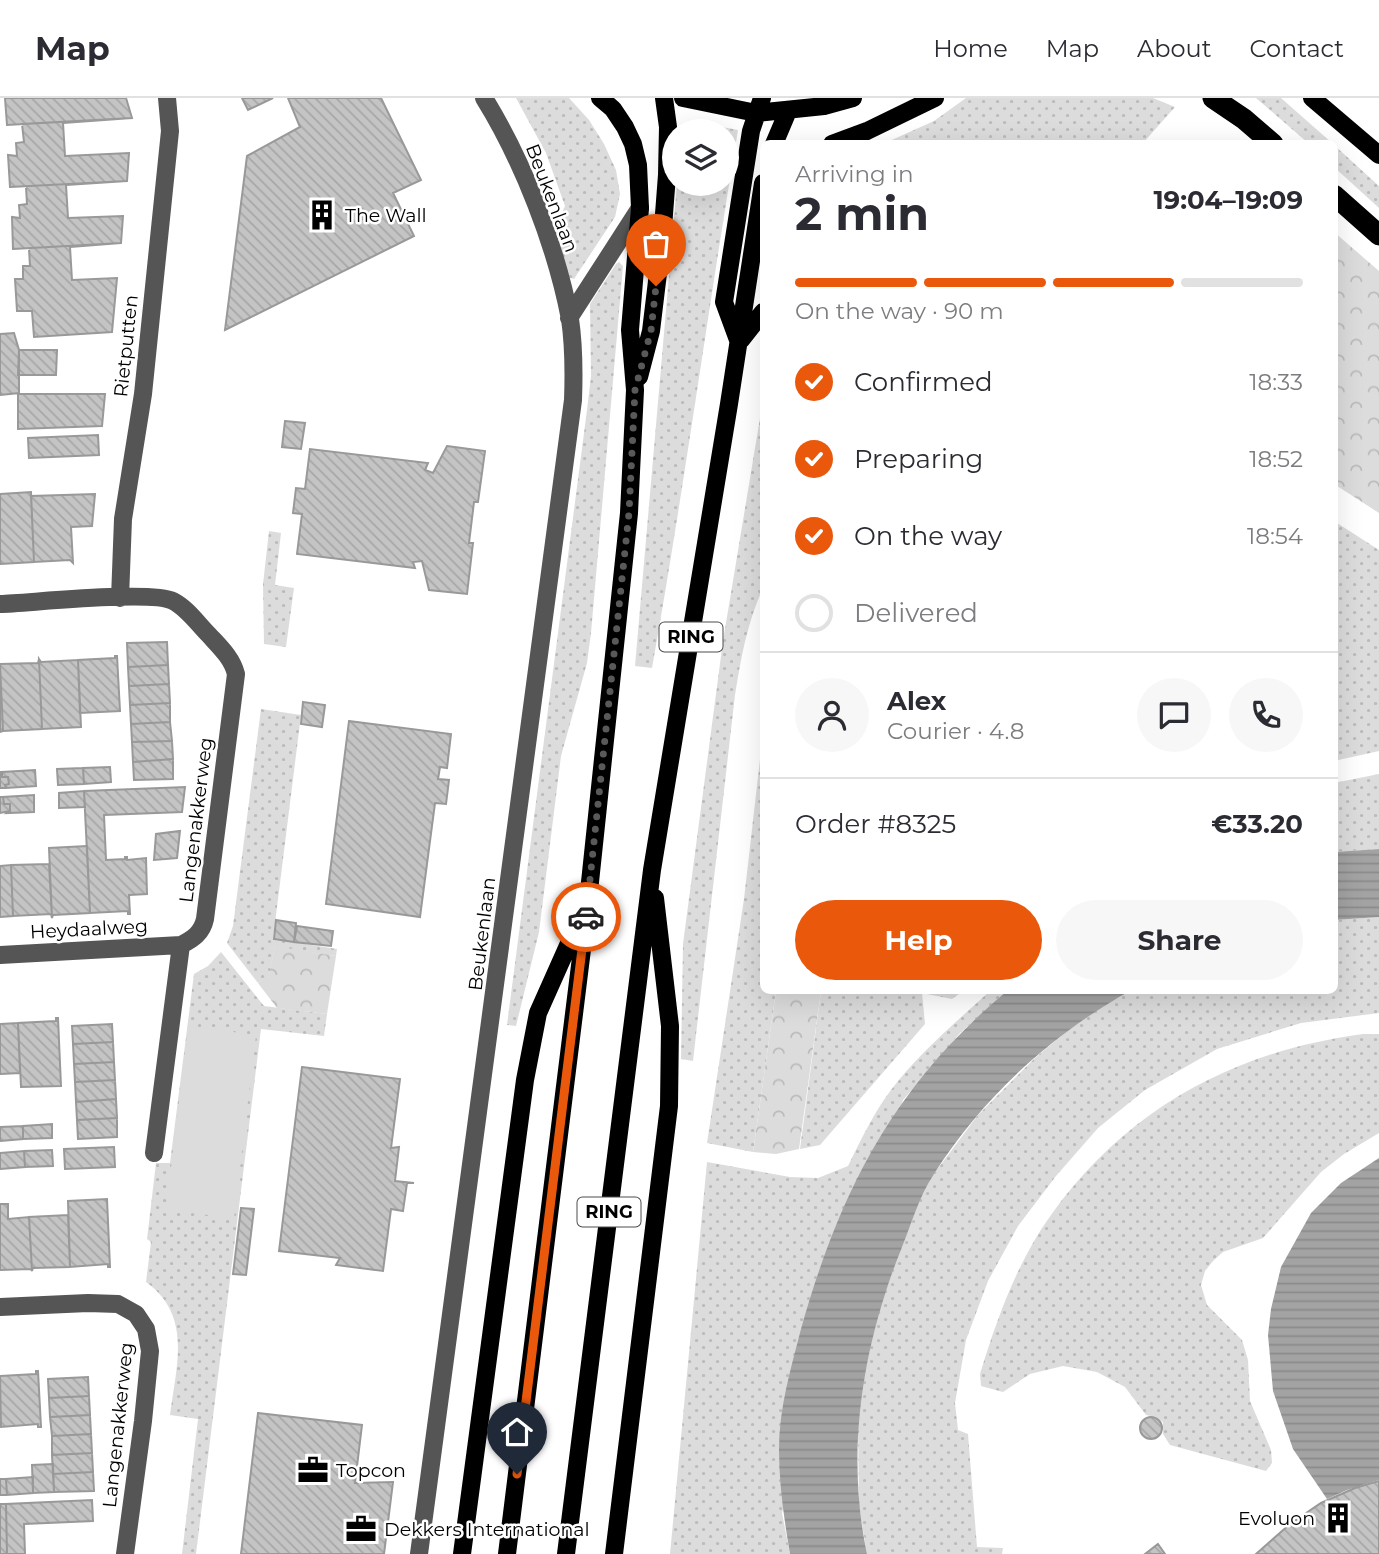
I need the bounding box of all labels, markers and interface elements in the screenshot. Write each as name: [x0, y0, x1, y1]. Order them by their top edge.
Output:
text: Map: [35, 28, 110, 68]
text: Home: [933, 34, 1008, 63]
text: Map: [1046, 34, 1099, 63]
text: About: [1137, 34, 1211, 63]
text: Contact: [1249, 34, 1344, 63]
map controls: [662, 119, 739, 196]
button: layers: [662, 119, 739, 196]
street label: Beukenlaan: [521, 141, 583, 255]
text: Arriving in: [795, 160, 914, 188]
text: 19:04–19:09: [1153, 184, 1303, 216]
text: 2 min: [795, 185, 929, 242]
building icon: The Wall: [305, 198, 339, 232]
place label: The Wall: [345, 204, 427, 227]
pin: [626, 214, 686, 286]
icon: bag: [637, 225, 675, 263]
street label: Rietputten: [109, 294, 143, 398]
text: On the way · 90 m: [795, 297, 1004, 325]
icon: check: [795, 363, 833, 401]
text: Confirmed: [854, 366, 993, 398]
text: 18:33: [1249, 368, 1303, 396]
icon: check: [795, 440, 833, 478]
text: Preparing: [854, 443, 983, 475]
text: 18:52: [1249, 445, 1303, 473]
icon: check: [795, 517, 833, 555]
text: On the way: [854, 520, 1002, 552]
text: 18:54: [1247, 522, 1303, 550]
text: Delivered: [854, 597, 978, 629]
road number: RING: [660, 622, 722, 652]
button: person: [795, 678, 869, 752]
button: chat: [1137, 678, 1211, 752]
button: phone: [1229, 678, 1303, 752]
text: Alex: [887, 685, 946, 717]
text: Courier · 4.8: [887, 717, 1024, 745]
street label: Langenakkerweg: [174, 736, 218, 904]
text: Order #8325: [795, 808, 956, 840]
text: €33.20: [1211, 808, 1303, 840]
street label: Beukenlaan: [464, 876, 500, 992]
courier: [551, 882, 621, 952]
icon: car: [567, 898, 605, 936]
button: Help: [795, 900, 1042, 980]
button: Share: [1056, 900, 1303, 980]
street label: Heydaalweg: [29, 914, 149, 944]
road number: RING: [578, 1198, 640, 1226]
street label: Langenakkerweg: [98, 1341, 138, 1509]
pin: [487, 1402, 547, 1474]
icon: home: [498, 1413, 536, 1451]
office icon: Topcon: [296, 1453, 330, 1487]
place label: Topcon: [336, 1459, 406, 1482]
building icon: Evoluon: [1321, 1501, 1355, 1535]
place label: Evoluon: [1238, 1507, 1315, 1530]
office icon: Dekkers International: [344, 1512, 378, 1546]
place label: Dekkers International: [384, 1518, 590, 1541]

